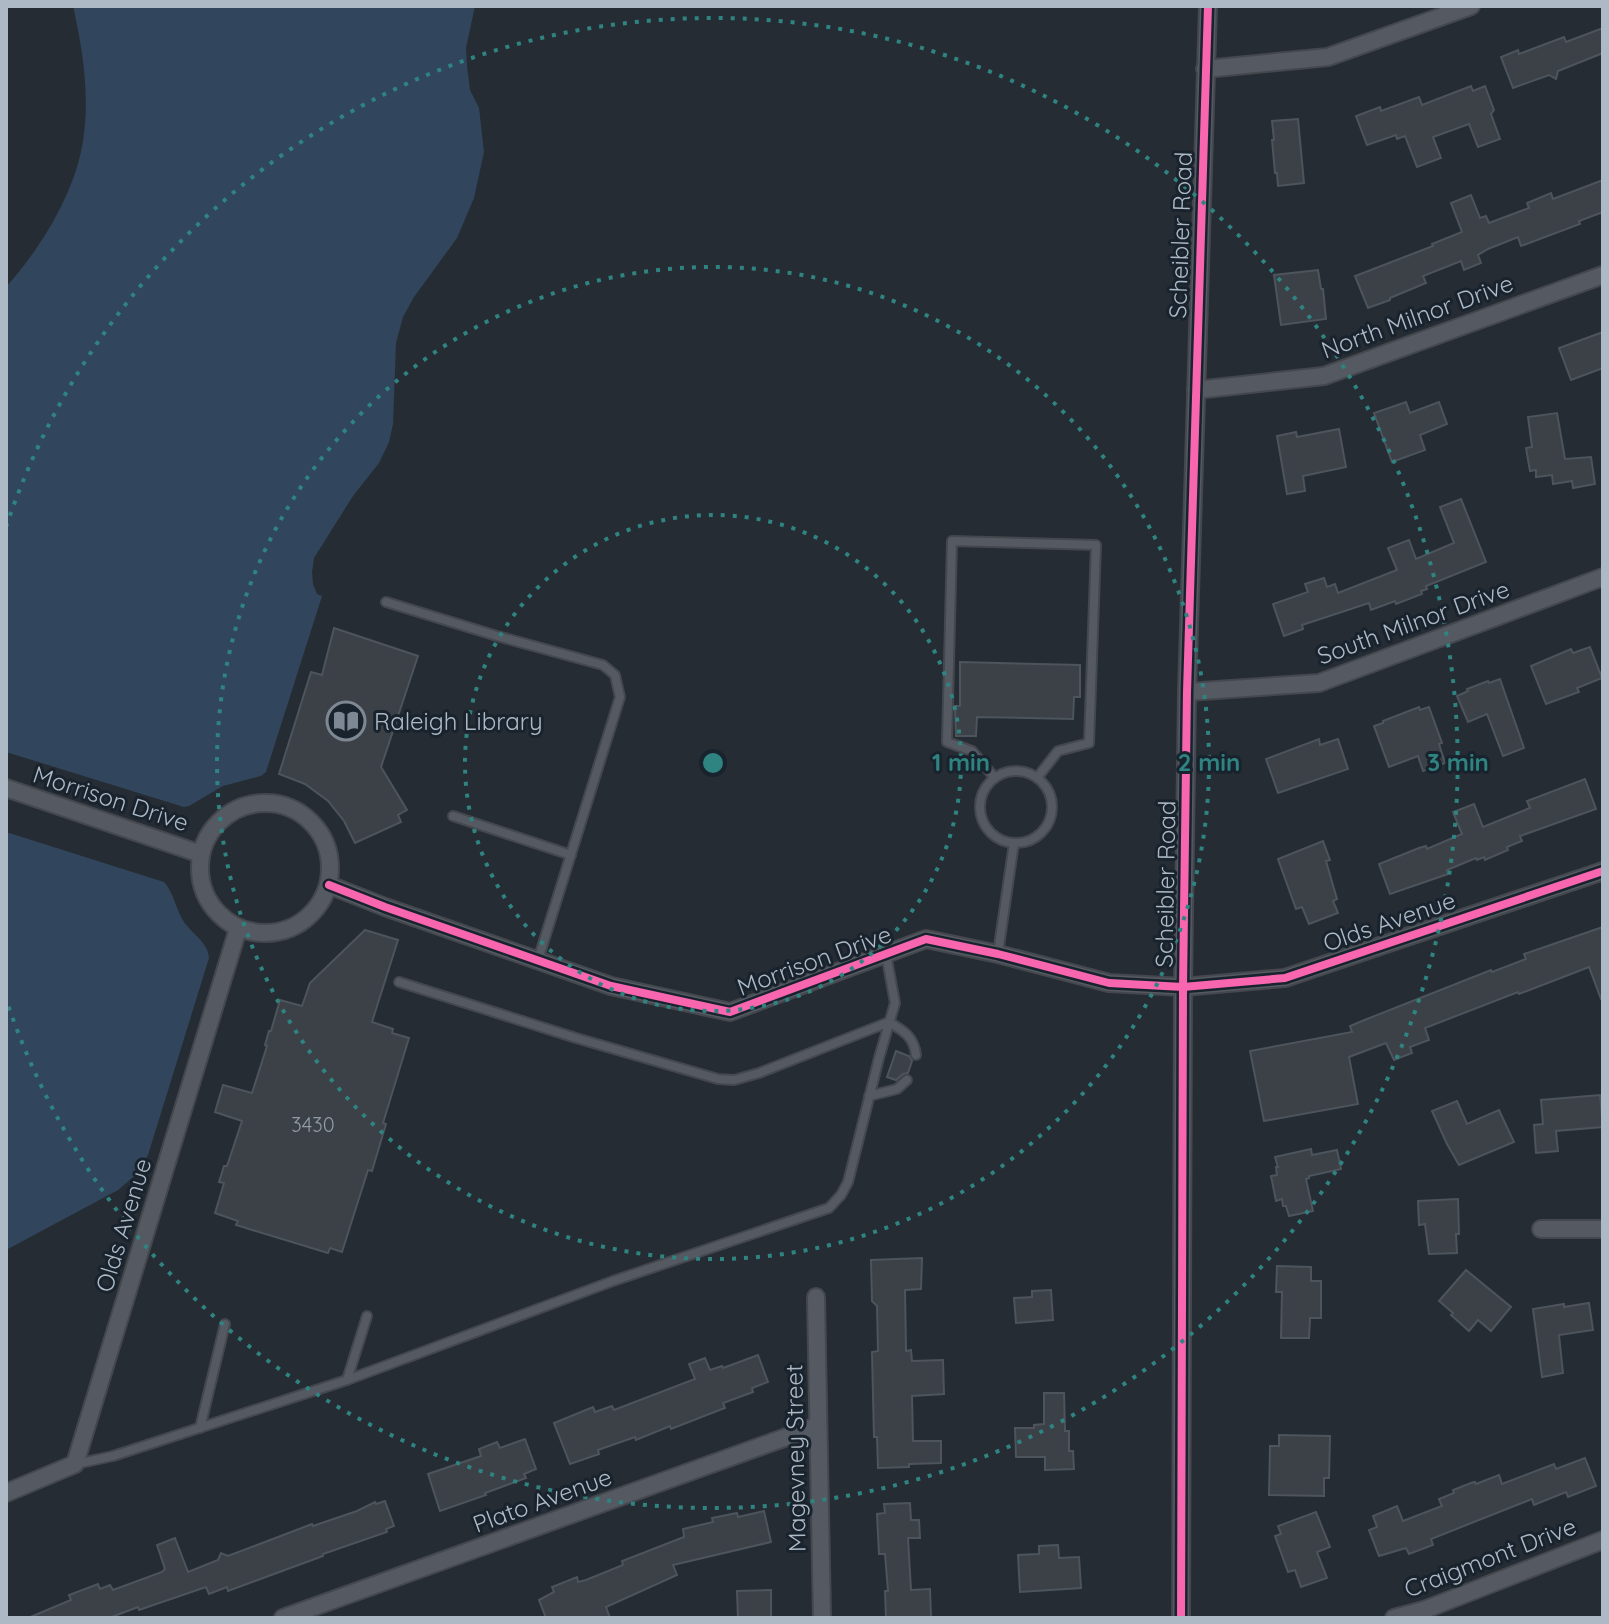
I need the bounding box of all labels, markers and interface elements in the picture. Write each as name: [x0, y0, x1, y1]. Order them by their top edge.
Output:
street label: Scheibler Road: [1162, 151, 1198, 319]
street label: North Milnor Drive: [1317, 267, 1517, 365]
street label: South Milnor Drive: [1313, 573, 1513, 671]
library icon: Raleigh Library: [325, 700, 367, 742]
place label: Raleigh Library: [374, 706, 543, 736]
text: 1 min: [932, 747, 990, 777]
text: 2 min: [1178, 747, 1240, 777]
text: 3 min: [1427, 747, 1489, 777]
centre of rings: [699, 749, 727, 777]
street label: Morrison Drive: [29, 759, 193, 837]
street label: Scheibler Road: [1149, 800, 1181, 968]
street label: Olds Avenue: [1319, 884, 1459, 958]
street label: Morrison Drive: [733, 918, 895, 1002]
house number: 3430: [291, 1112, 335, 1137]
street label: Olds Avenue: [88, 1155, 158, 1295]
street label: Magevney Street: [778, 1364, 812, 1552]
street label: Plato Avenue: [468, 1461, 616, 1539]
street label: Craigmont Drive: [1400, 1510, 1580, 1604]

